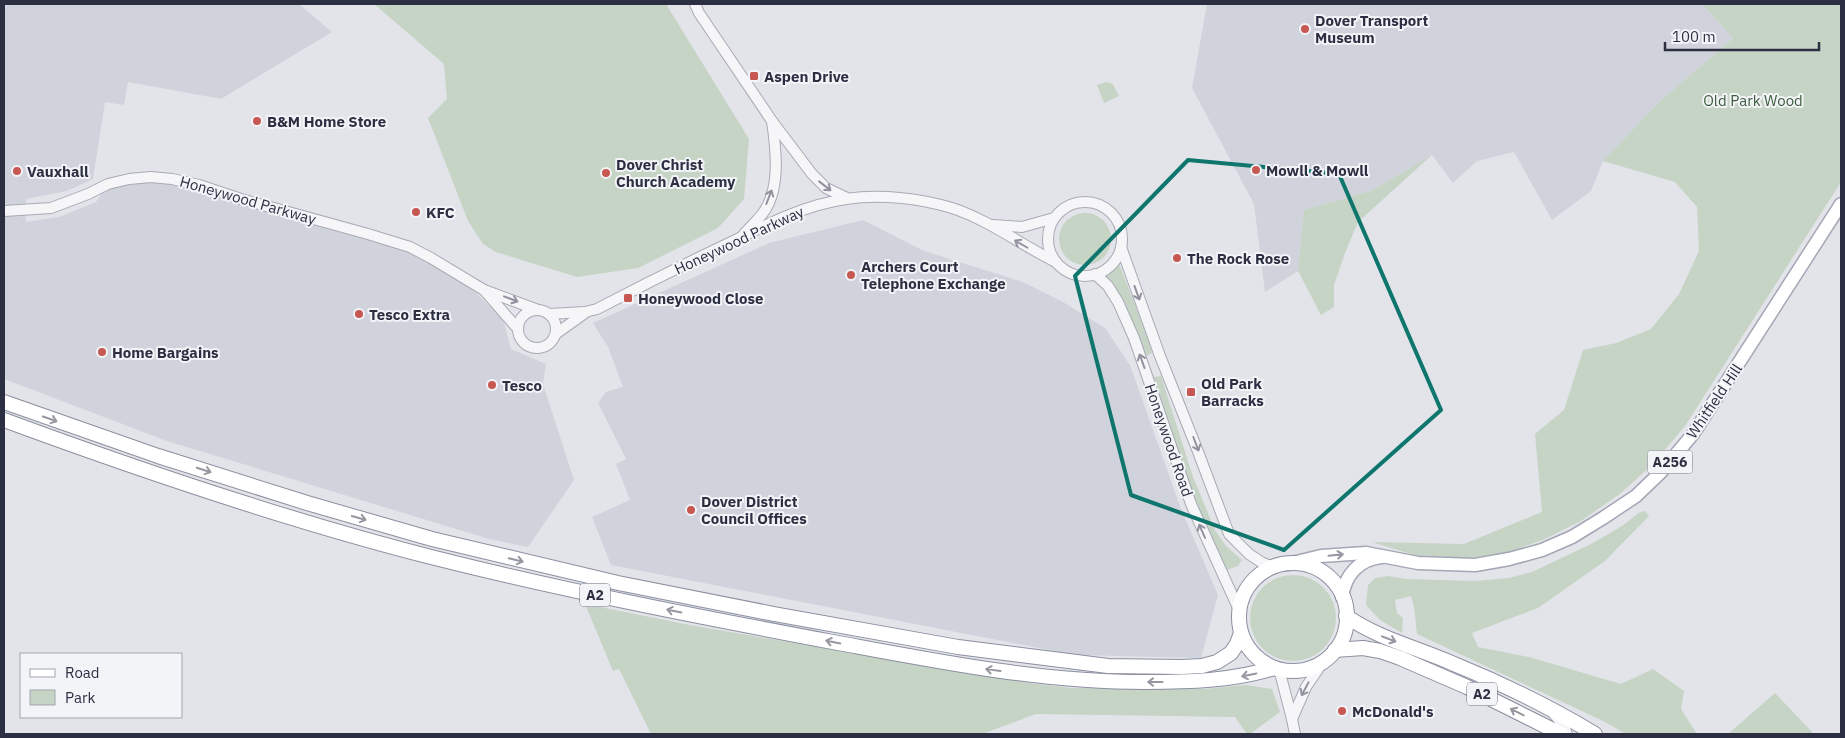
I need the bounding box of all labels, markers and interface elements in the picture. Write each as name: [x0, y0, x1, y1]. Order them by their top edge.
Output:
place label: Dover Transport Museum: [1315, 11, 1428, 47]
scale bar: [1665, 20, 1819, 52]
marker: Dover Transport Museum: [1299, 23, 1311, 35]
text: 100 m: [1672, 27, 1716, 46]
place label: Aspen Drive: [764, 67, 849, 86]
marker: Aspen Drive: [748, 70, 760, 82]
park label: Old Park Wood: [1703, 91, 1803, 110]
place label: B&M Home Store: [267, 112, 386, 131]
marker: B&M Home Store: [251, 115, 263, 127]
place label: Dover Christ Church Academy: [616, 155, 735, 191]
place label: Mowll & Mowll: [1266, 161, 1369, 180]
place label: Vauxhall: [27, 162, 89, 181]
marker: Mowll & Mowll: [1250, 164, 1262, 176]
marker: Vauxhall: [11, 165, 23, 177]
marker: Dover Christ Church Academy: [600, 167, 612, 179]
street label: Honeywood Parkway: [178, 171, 319, 229]
one-way arrow: [818, 180, 831, 191]
one-way arrow: [765, 190, 775, 205]
street label: Honeywood Parkway: [671, 201, 807, 278]
place label: KFC: [426, 203, 455, 222]
marker: KFC: [410, 206, 422, 218]
one-way arrow: [1014, 238, 1028, 248]
place label: The Rock Rose: [1187, 249, 1289, 268]
marker: The Rock Rose: [1171, 252, 1183, 264]
place label: Archers Court Telephone Exchange: [861, 257, 1006, 293]
marker: Archers Court Telephone Exchange: [845, 269, 857, 281]
one-way arrow: [1133, 284, 1143, 300]
place label: Honeywood Close: [638, 289, 763, 308]
marker: Honeywood Close: [622, 292, 634, 304]
one-way arrow: [503, 295, 518, 304]
place label: Tesco Extra: [369, 305, 451, 324]
marker: Tesco Extra: [353, 308, 365, 320]
place label: Home Bargains: [112, 343, 219, 362]
marker: Home Bargains: [96, 346, 108, 358]
one-way arrow: [1137, 354, 1146, 369]
street label: Whitfield Hill: [1682, 360, 1746, 442]
place label: Old Park Barracks: [1201, 374, 1264, 410]
place label: Tesco: [502, 376, 542, 395]
marker: Tesco: [486, 379, 498, 391]
street label: Honeywood Road: [1141, 381, 1197, 499]
marker: Old Park Barracks: [1185, 386, 1197, 398]
one-way arrow: [41, 415, 57, 424]
one-way arrow: [1192, 437, 1201, 452]
road number: A256: [1648, 451, 1692, 474]
one-way arrow: [196, 466, 211, 475]
place label: Dover District Council Offices: [701, 492, 807, 528]
marker: Dover District Council Offices: [685, 504, 697, 516]
one-way arrow: [351, 513, 367, 523]
one-way arrow: [1197, 524, 1207, 539]
one-way arrow: [1327, 550, 1343, 559]
one-way arrow: [508, 555, 524, 565]
road number: A2: [580, 584, 610, 606]
one-way arrow: [666, 605, 682, 615]
one-way arrow: [1381, 635, 1396, 644]
one-way arrow: [826, 636, 842, 646]
legend: [20, 653, 182, 718]
text: Road: [65, 663, 100, 682]
one-way arrow: [985, 665, 1001, 675]
one-way arrow: [1241, 671, 1257, 680]
one-way arrow: [1147, 677, 1164, 687]
one-way arrow: [1300, 682, 1310, 697]
road number: A2: [1467, 682, 1497, 706]
text: Park: [65, 688, 95, 707]
place label: McDonald's: [1352, 702, 1434, 721]
marker: McDonald's: [1336, 705, 1348, 717]
one-way arrow: [1510, 707, 1525, 717]

